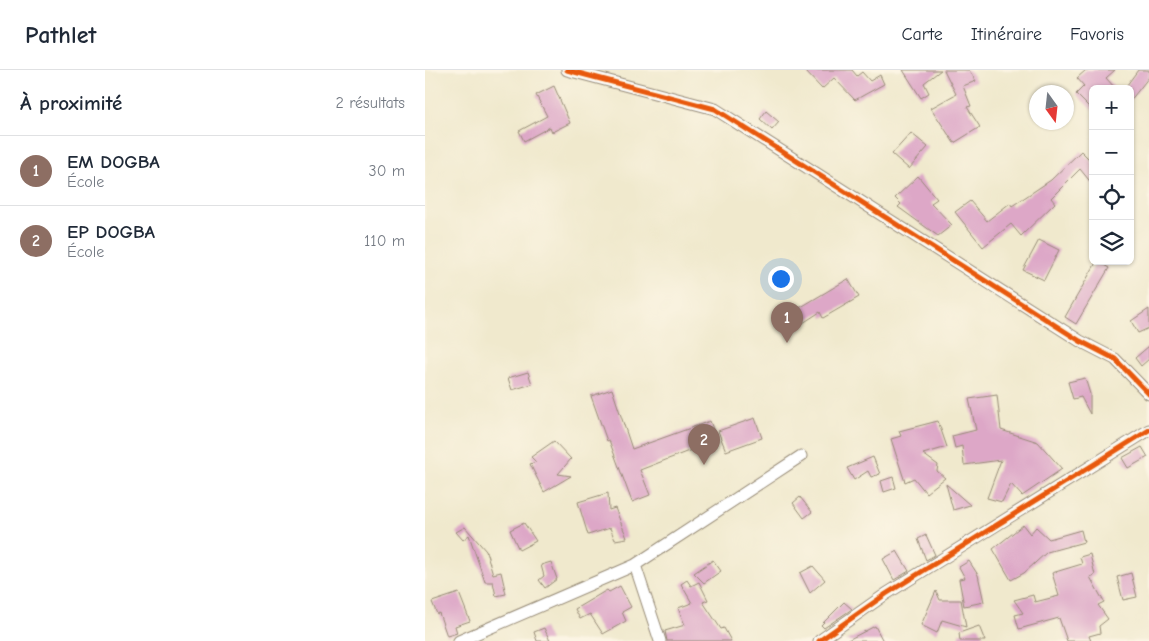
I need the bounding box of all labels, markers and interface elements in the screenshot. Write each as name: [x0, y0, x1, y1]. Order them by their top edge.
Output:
text: Pathlet: [25, 21, 96, 49]
text: Carte: [902, 24, 943, 45]
text: Itinéraire: [971, 24, 1042, 45]
text: Favoris: [1070, 24, 1124, 45]
north arrow: [1029, 85, 1074, 130]
map controls: [1089, 85, 1134, 265]
button: +: [1089, 85, 1134, 130]
text: À proximité: [20, 91, 122, 115]
text: 2 résultats: [335, 94, 405, 112]
button: −: [1089, 130, 1134, 175]
text: EM DOGBA: [67, 151, 160, 173]
text: 1: [33, 162, 39, 180]
text: 30 m: [369, 162, 405, 180]
text: École: [67, 173, 104, 191]
button: locate: [1089, 175, 1134, 220]
button: layers: [1089, 220, 1134, 265]
text: EP DOGBA: [67, 221, 155, 243]
text: 2: [32, 232, 40, 250]
text: 110 m: [364, 232, 405, 250]
text: École: [67, 243, 104, 261]
your location: [768, 266, 794, 292]
pin: 1: [771, 302, 803, 343]
pin: 2: [688, 424, 720, 465]

